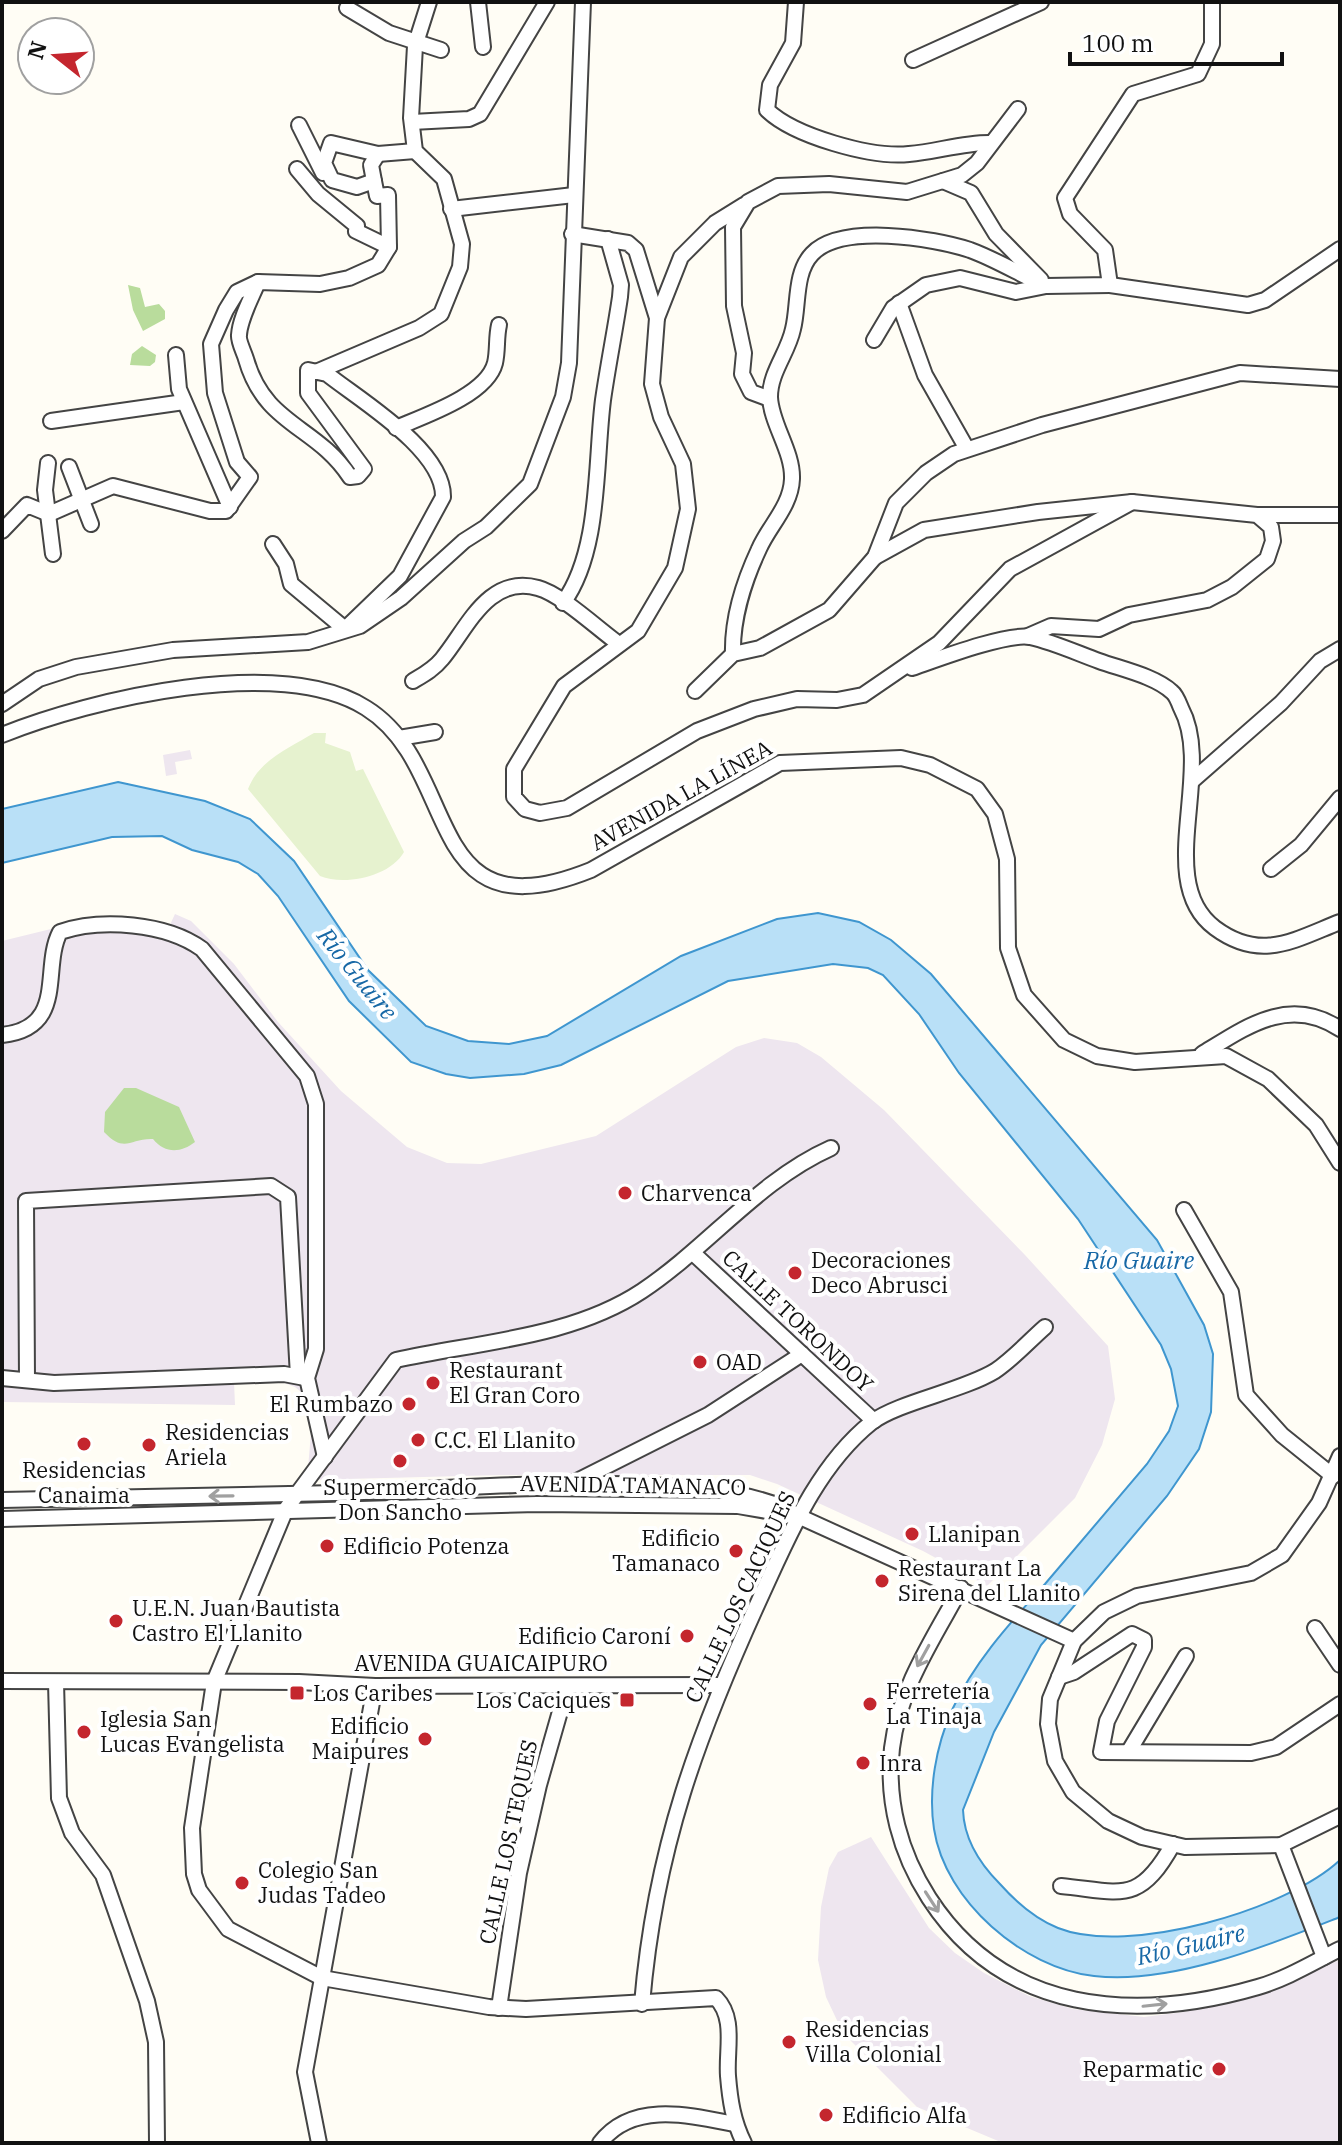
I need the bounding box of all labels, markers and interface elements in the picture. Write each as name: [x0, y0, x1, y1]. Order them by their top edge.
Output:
north arrow: [16, 16, 96, 96]
scale bar: [1070, 16, 1282, 66]
text: 100 m: [1082, 27, 1154, 59]
text: N: [20, 37, 53, 63]
street label: AVENIDA LA LÍNEA: [585, 733, 777, 856]
water label: Río Guaire: [310, 920, 405, 1027]
place label: Charvenca: [641, 1178, 752, 1207]
marker: Charvenca: [616, 1184, 634, 1202]
street label: CALLE TORONDOY: [717, 1243, 880, 1398]
water label: Río Guaire: [1083, 1244, 1194, 1276]
place label: Decoraciones Deco Abrusci: [811, 1245, 951, 1299]
marker: Decoraciones Deco Abrusci: [786, 1264, 804, 1282]
place label: OAD: [716, 1347, 762, 1376]
marker: OAD: [691, 1353, 709, 1371]
place label: Restaurant El Gran Coro: [449, 1355, 580, 1409]
marker: Restaurant El Gran Coro: [424, 1374, 442, 1392]
place label: El Rumbazo: [269, 1389, 393, 1418]
marker: El Rumbazo: [400, 1395, 418, 1413]
place label: Residencias Ariela: [165, 1417, 289, 1471]
place label: C.C. El Llanito: [434, 1425, 576, 1454]
marker: C.C. El Llanito: [409, 1431, 427, 1449]
marker: Residencias Canaima: [75, 1435, 93, 1453]
marker: Residencias Ariela: [140, 1436, 158, 1454]
marker: Supermercado Don Sancho: [391, 1452, 409, 1470]
place label: Residencias Canaima: [22, 1455, 146, 1509]
street label: AVENIDA TAMANACO: [520, 1468, 746, 1501]
place label: Supermercado Don Sancho: [323, 1472, 477, 1526]
street label: CALLE LOS CACIQUES: [678, 1486, 801, 1707]
one-way arrow: [208, 1488, 235, 1503]
place label: Llanipan: [928, 1519, 1020, 1548]
place label: Edificio Tamanaco: [612, 1523, 720, 1577]
marker: Llanipan: [903, 1525, 921, 1543]
place label: Edificio Potenza: [343, 1531, 509, 1560]
marker: Edificio Potenza: [318, 1537, 336, 1555]
marker: Edificio Tamanaco: [727, 1542, 745, 1560]
place label: Restaurant La Sirena del Llanito: [898, 1553, 1080, 1607]
marker: Restaurant La Sirena del Llanito: [873, 1572, 891, 1590]
place label: U.E.N. Juan Bautista Castro El Llanito: [132, 1593, 340, 1647]
marker: U.E.N. Juan Bautista Castro El Llanito: [107, 1612, 125, 1630]
place label: Edificio Caroní: [518, 1621, 671, 1650]
marker: Edificio Caroní: [678, 1627, 696, 1645]
one-way arrow: [915, 1644, 931, 1667]
street label: AVENIDA GUAICAIPURO: [354, 1648, 608, 1677]
place label: Ferretería La Tinaja: [886, 1676, 990, 1730]
place label: Los Caribes: [313, 1678, 433, 1707]
marker: Los Caribes: [288, 1684, 306, 1702]
place label: Los Caciques: [476, 1685, 611, 1714]
marker: Los Caciques: [618, 1691, 636, 1709]
marker: Ferretería La Tinaja: [861, 1695, 879, 1713]
place label: Iglesia San Lucas Evangelista: [100, 1704, 285, 1758]
place label: Edificio Maipures: [311, 1711, 409, 1765]
marker: Iglesia San Lucas Evangelista: [75, 1723, 93, 1741]
marker: Edificio Maipures: [416, 1730, 434, 1748]
street label: CALLE LOS TEQUES: [472, 1737, 543, 1947]
place label: Inra: [879, 1748, 922, 1777]
marker: Inra: [854, 1754, 872, 1772]
place label: Colegio San Judas Tadeo: [258, 1855, 386, 1909]
marker: Colegio San Judas Tadeo: [233, 1874, 251, 1892]
one-way arrow: [924, 1890, 940, 1913]
water label: Río Guaire: [1133, 1916, 1248, 1972]
one-way arrow: [1142, 1998, 1168, 2013]
place label: Residencias Villa Colonial: [805, 2014, 942, 2068]
marker: Residencias Villa Colonial: [780, 2033, 798, 2051]
place label: Reparmatic: [1082, 2054, 1203, 2083]
marker: Reparmatic: [1210, 2060, 1228, 2078]
place label: Edificio Alfa: [842, 2100, 967, 2129]
marker: Edificio Alfa: [817, 2106, 835, 2124]

